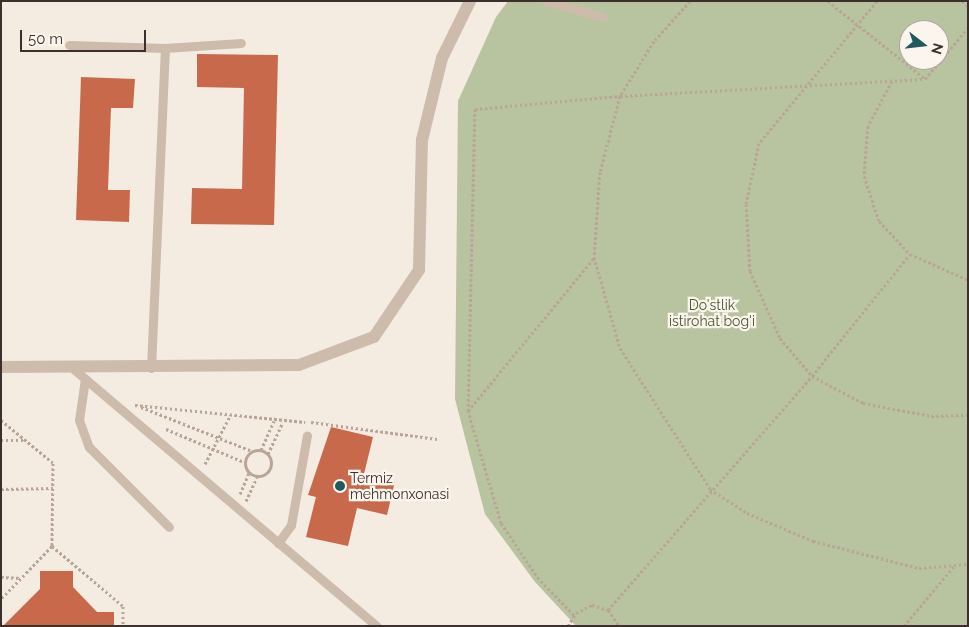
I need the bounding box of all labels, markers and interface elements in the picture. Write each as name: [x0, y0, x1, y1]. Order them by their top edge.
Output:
scale bar: [22, 20, 149, 52]
north arrow: [899, 20, 949, 70]
text: 50 m: [28, 30, 63, 48]
text: N: [928, 42, 947, 56]
park label: Do'stlik istirohat bog'i: [669, 297, 755, 330]
place label: Termiz mehmonxonasi: [350, 470, 449, 502]
marker: Termiz mehmonxonasi: [334, 480, 346, 492]

